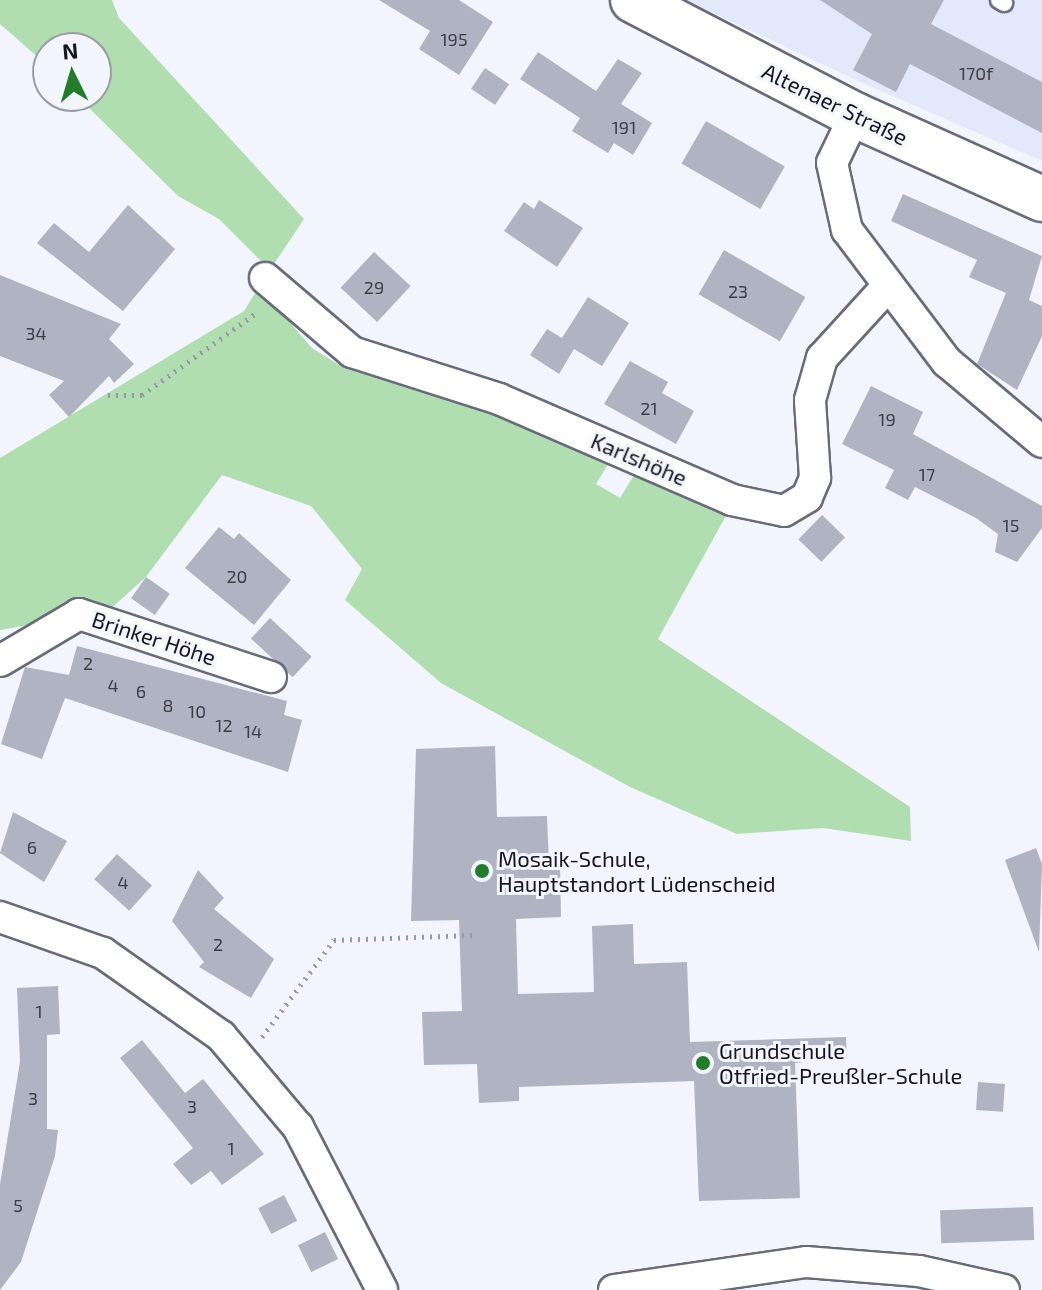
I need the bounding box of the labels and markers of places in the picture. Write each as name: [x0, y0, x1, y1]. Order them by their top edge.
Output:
place label: Mosaik-Schule, Hauptstandort Lüdenscheid: [498, 845, 776, 896]
marker: Mosaik-Schule, Hauptstandort Lüdenscheid: [473, 862, 491, 880]
place label: Grundschule Otfried-Preußler-Schule: [719, 1037, 962, 1088]
marker: Grundschule Otfried-Preußler-Schule: [694, 1054, 712, 1072]

